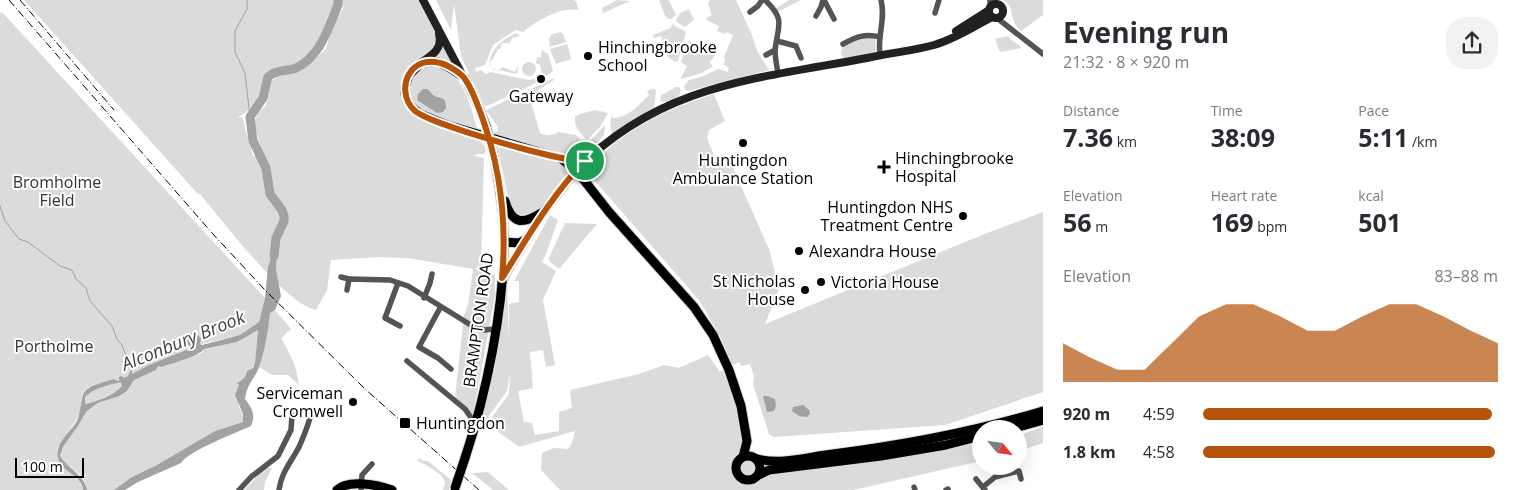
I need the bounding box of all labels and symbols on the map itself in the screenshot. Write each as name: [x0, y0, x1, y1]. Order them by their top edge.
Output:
place label: Hinchingbrooke School: [598, 36, 717, 76]
marker: Hinchingbrooke School: [582, 50, 594, 62]
marker: Gateway: [535, 73, 547, 85]
place label: Gateway: [509, 85, 574, 107]
marker: Huntingdon Ambulance Station: [737, 137, 749, 149]
pin: [564, 140, 606, 182]
place label: Hinchingbrooke Hospital: [895, 147, 1014, 187]
place label: Huntingdon Ambulance Station: [673, 149, 813, 189]
marker: Hinchingbrooke Hospital: [877, 160, 891, 174]
park label: Bromholme Field: [13, 171, 101, 211]
place label: Huntingdon NHS Treatment Centre: [821, 196, 953, 236]
marker: Huntingdon NHS Treatment Centre: [957, 210, 969, 222]
place label: Alexandra House: [809, 240, 936, 262]
marker: Alexandra House: [793, 245, 805, 257]
street label: BRAMPTON ROAD: [458, 251, 498, 389]
place label: St Nicholas House: [713, 270, 795, 310]
place label: Victoria House: [831, 271, 939, 293]
marker: Victoria House: [815, 276, 827, 288]
marker: St Nicholas House: [799, 284, 811, 296]
water label: Alconbury Brook: [116, 304, 249, 376]
park label: Portholme: [15, 335, 93, 357]
place label: Serviceman Cromwell: [257, 382, 343, 422]
marker: Serviceman Cromwell: [347, 396, 359, 408]
place label: Huntingdon: [416, 412, 505, 434]
marker: Huntingdon: [398, 416, 412, 430]
north arrow: [972, 420, 1028, 475]
scale bar: [15, 455, 84, 478]

